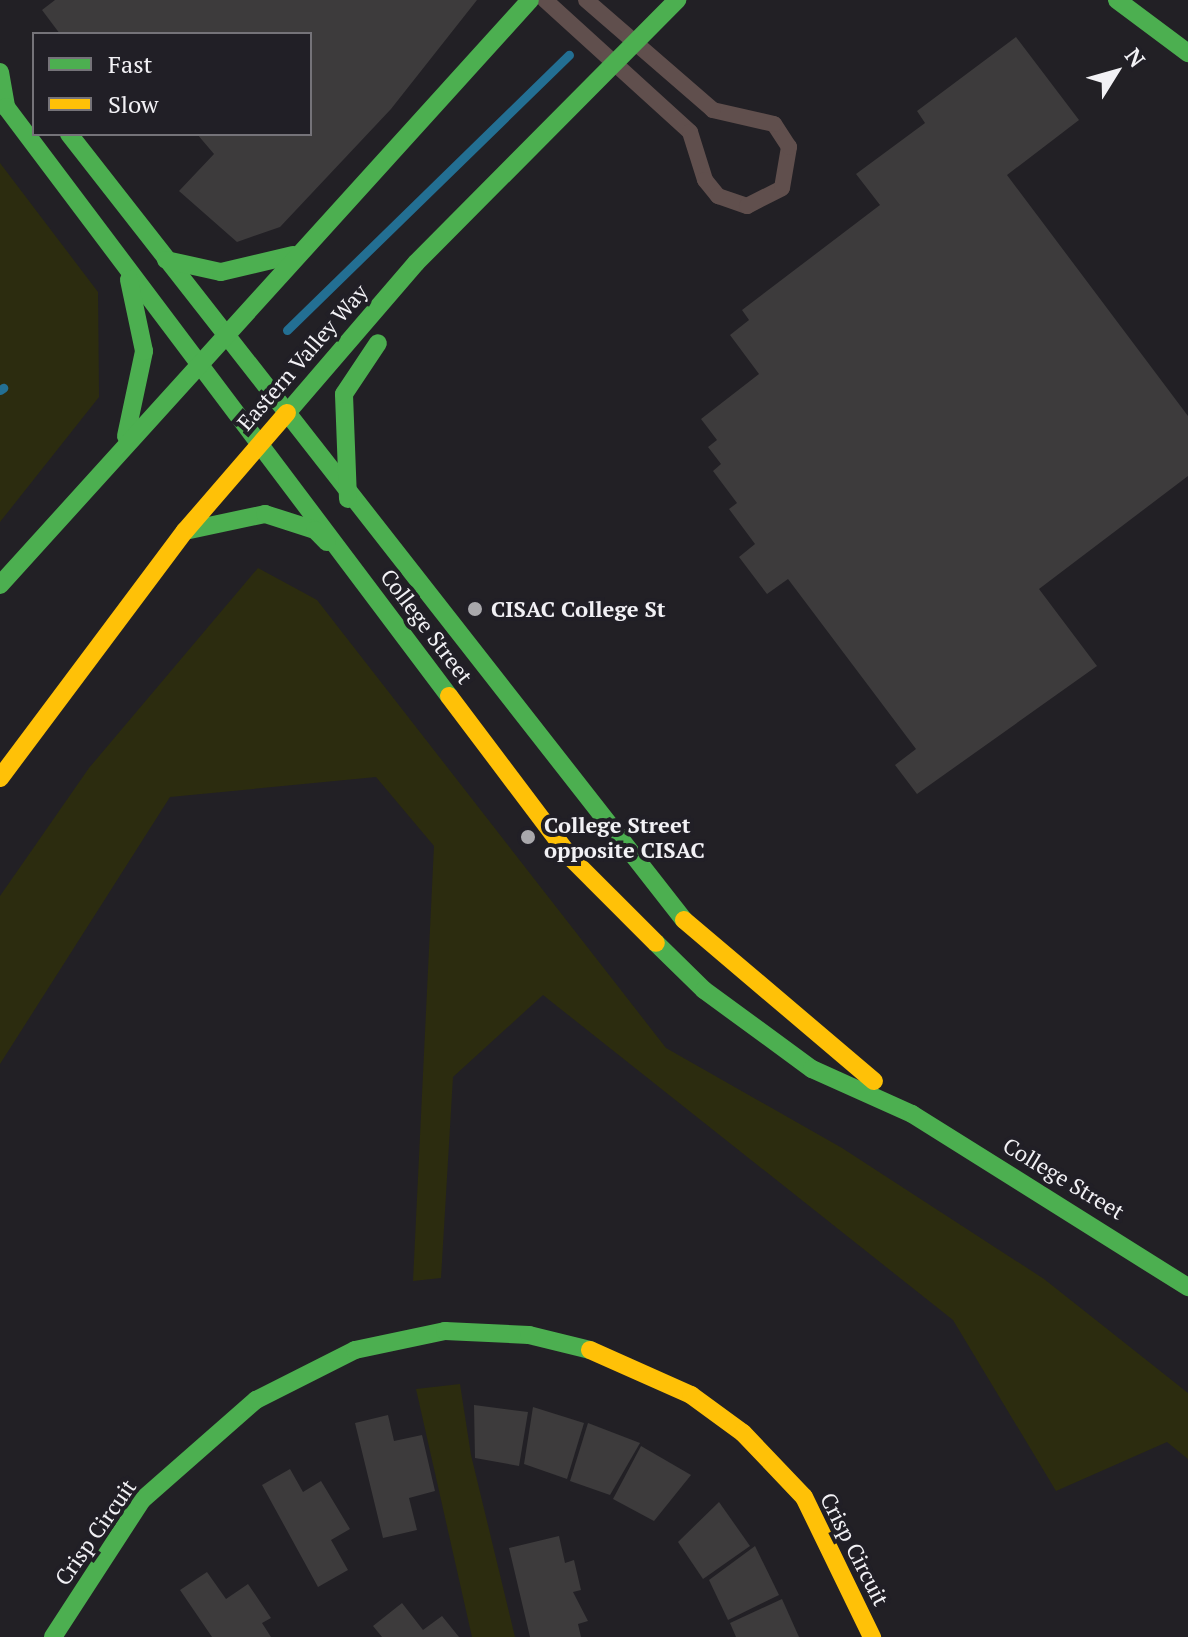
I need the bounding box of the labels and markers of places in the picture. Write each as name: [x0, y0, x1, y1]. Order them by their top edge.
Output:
place label: CISAC College St: [491, 596, 666, 622]
marker: CISAC College St: [466, 600, 484, 618]
place label: College Street opposite CISAC: [544, 811, 705, 862]
marker: College Street opposite CISAC: [519, 828, 537, 846]

